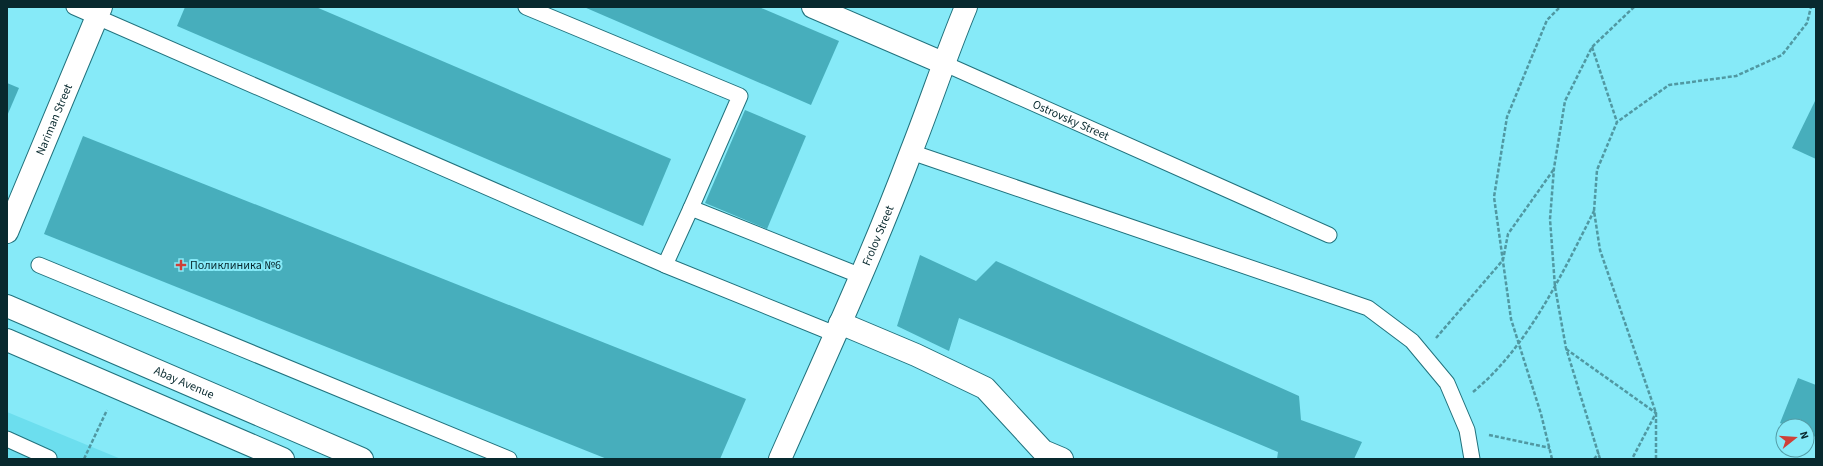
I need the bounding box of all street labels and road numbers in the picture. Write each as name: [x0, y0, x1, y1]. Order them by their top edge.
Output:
street label: Nariman Street: [32, 81, 77, 158]
street label: Ostrovsky Street: [1030, 96, 1112, 144]
street label: Frolov Street: [858, 203, 898, 268]
street label: Abay Avenue: [151, 362, 217, 403]

